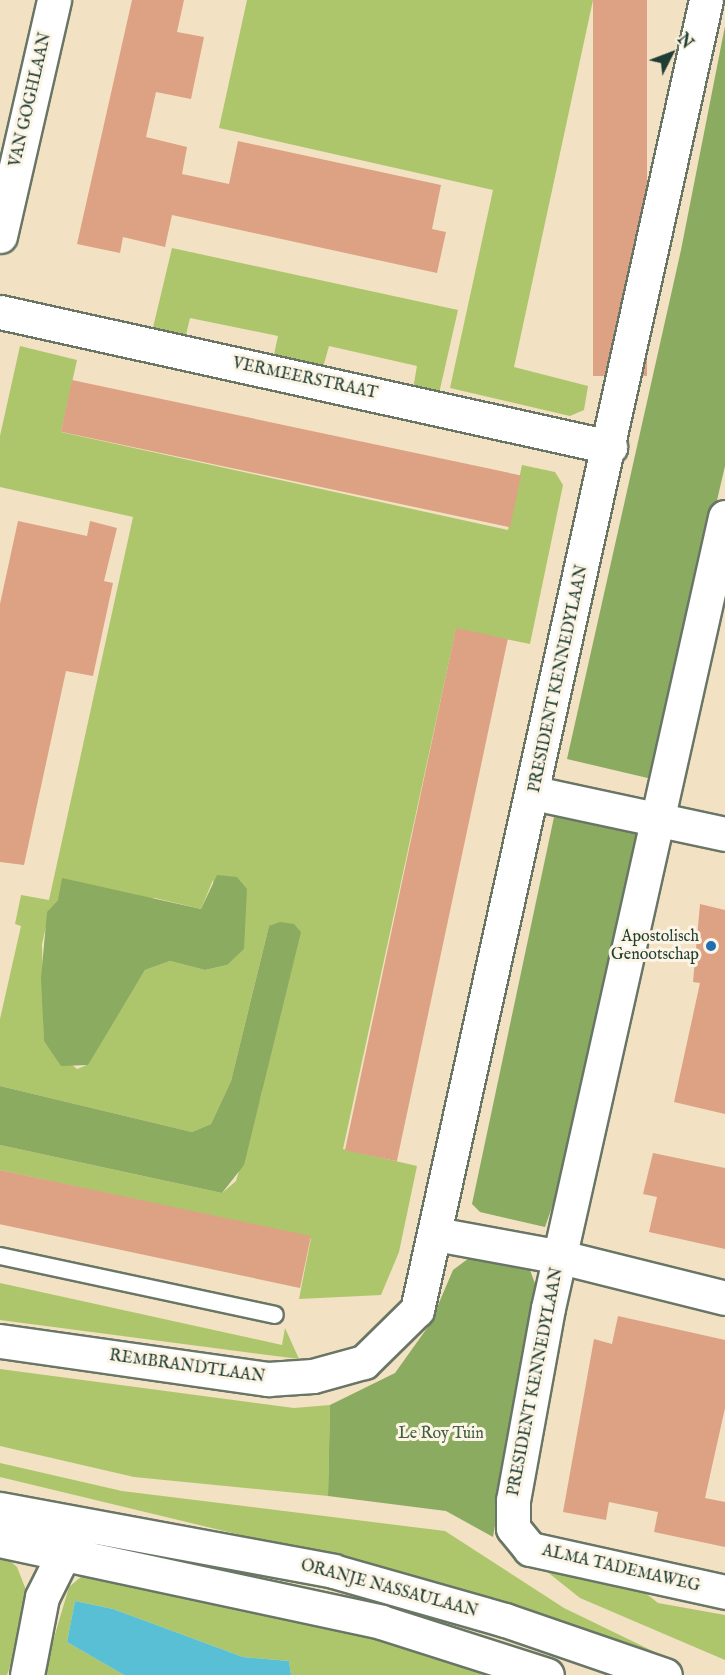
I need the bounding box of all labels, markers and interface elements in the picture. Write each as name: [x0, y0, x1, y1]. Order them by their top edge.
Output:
north arrow: [641, 24, 701, 84]
text: N: [672, 30, 696, 54]
street label: VAN GOGHLAAN: [6, 31, 56, 169]
street label: VERMEERSTRAAT: [231, 354, 379, 404]
street label: PRESIDENT KENNEDYLAAN: [525, 564, 593, 794]
place label: Apostolisch Genootschap: [611, 927, 699, 965]
marker: Apostolisch Genootschap: [704, 939, 718, 953]
street label: PRESIDENT KENNEDYLAAN: [504, 1266, 568, 1498]
street label: REMBRANDTLAAN: [108, 1347, 266, 1387]
park label: Le Roy Tuin: [398, 1424, 484, 1444]
street label: ALMA TADEMAWEG: [540, 1541, 702, 1597]
street label: ORANJE NASSAULAAN: [298, 1556, 480, 1622]

